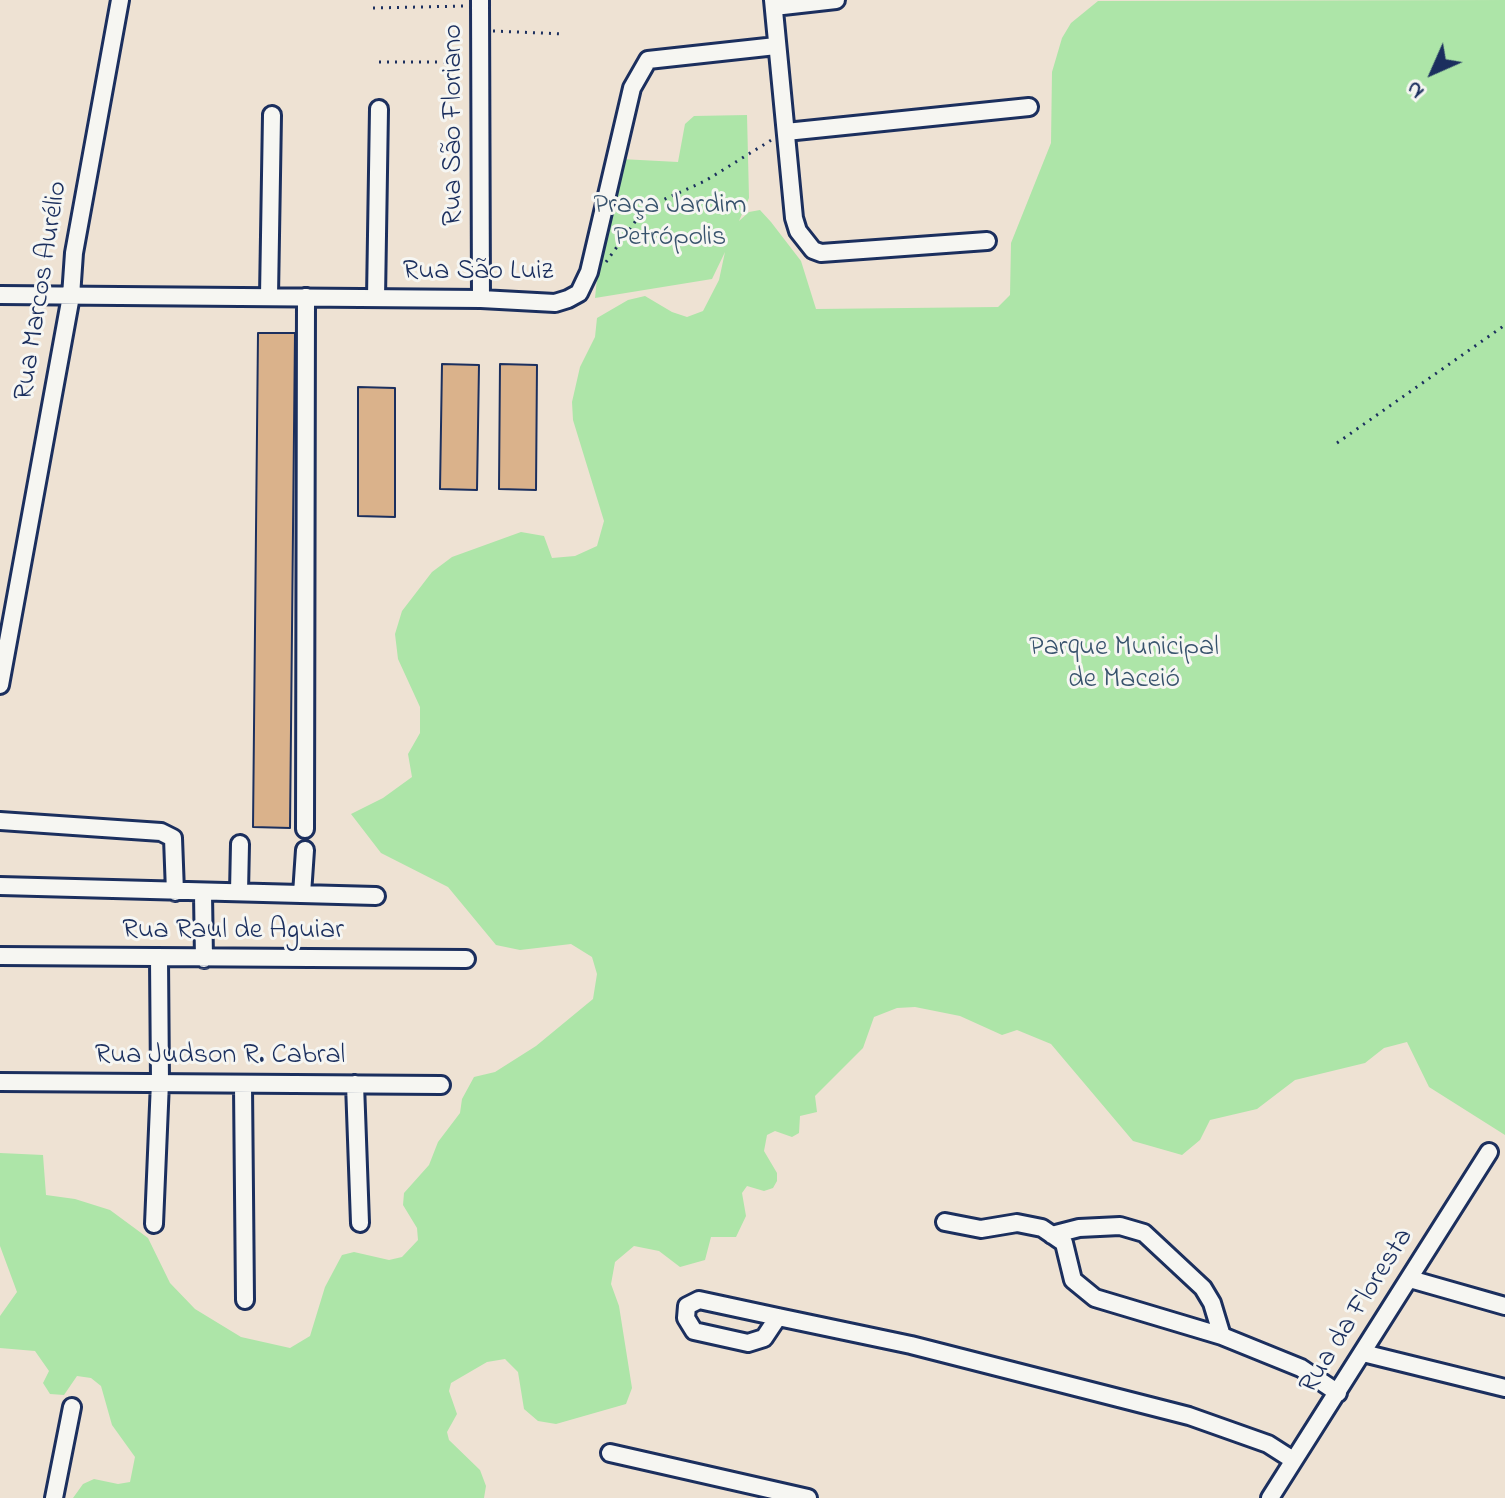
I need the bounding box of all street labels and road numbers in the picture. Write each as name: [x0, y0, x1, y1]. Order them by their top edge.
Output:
street label: Rua São Floriano: [438, 24, 472, 226]
street label: Rua Marcos Aurélio: [9, 179, 77, 403]
street label: Rua São Luiz: [403, 256, 553, 290]
street label: Rua Raul de Aguiar: [122, 915, 344, 949]
street label: Rua Judson R. Cabral: [95, 1040, 345, 1074]
street label: Rua da Floresta: [1294, 1223, 1422, 1401]

